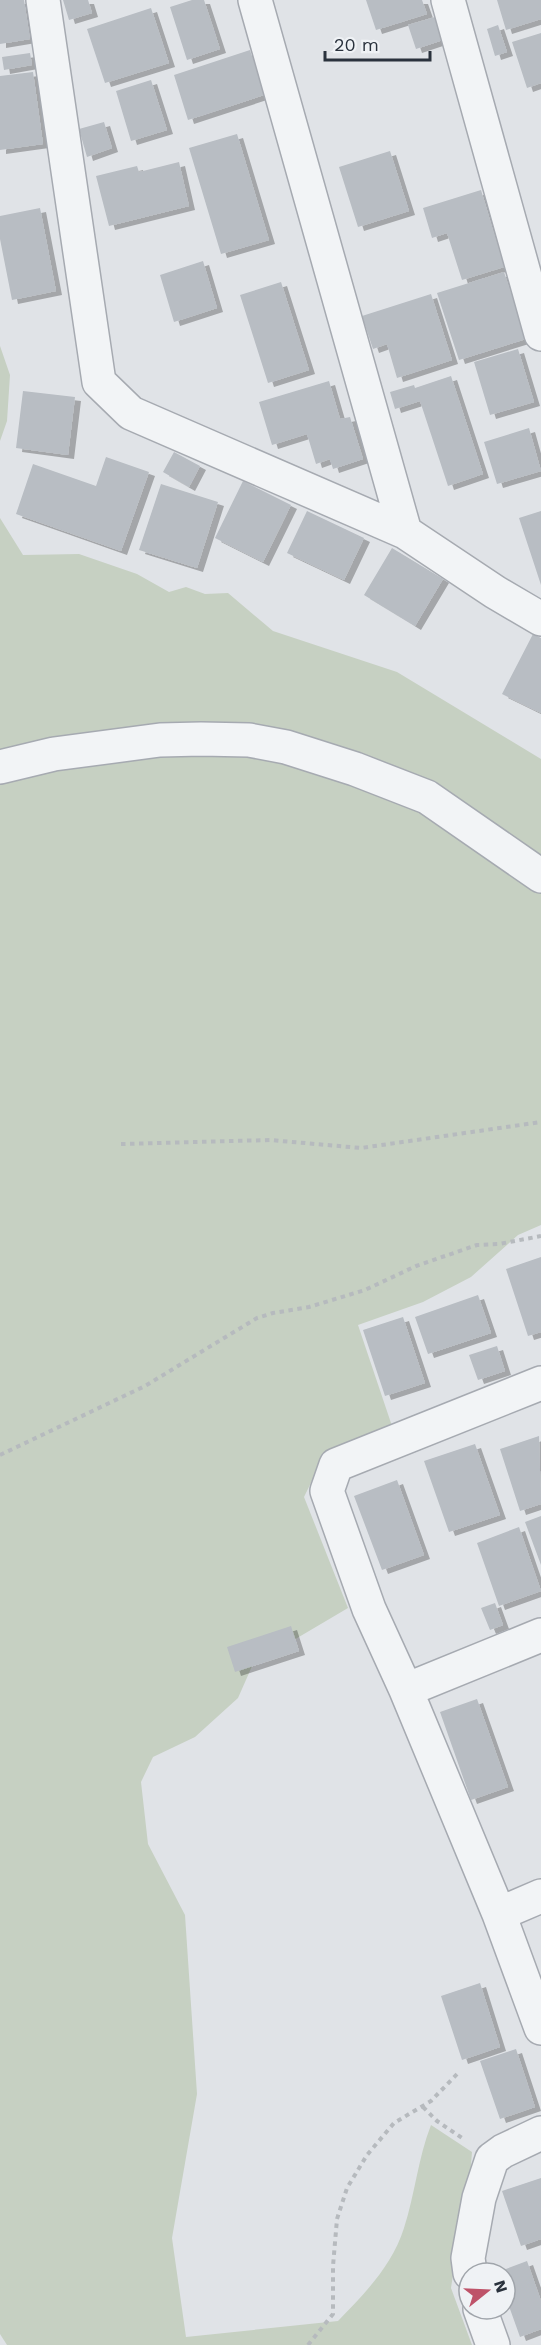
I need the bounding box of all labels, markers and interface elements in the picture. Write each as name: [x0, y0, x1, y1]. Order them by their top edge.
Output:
scale bar: [325, 24, 430, 62]
text: 20 m: [334, 34, 379, 55]
north arrow: [457, 2261, 517, 2321]
text: N: [490, 2278, 512, 2295]

